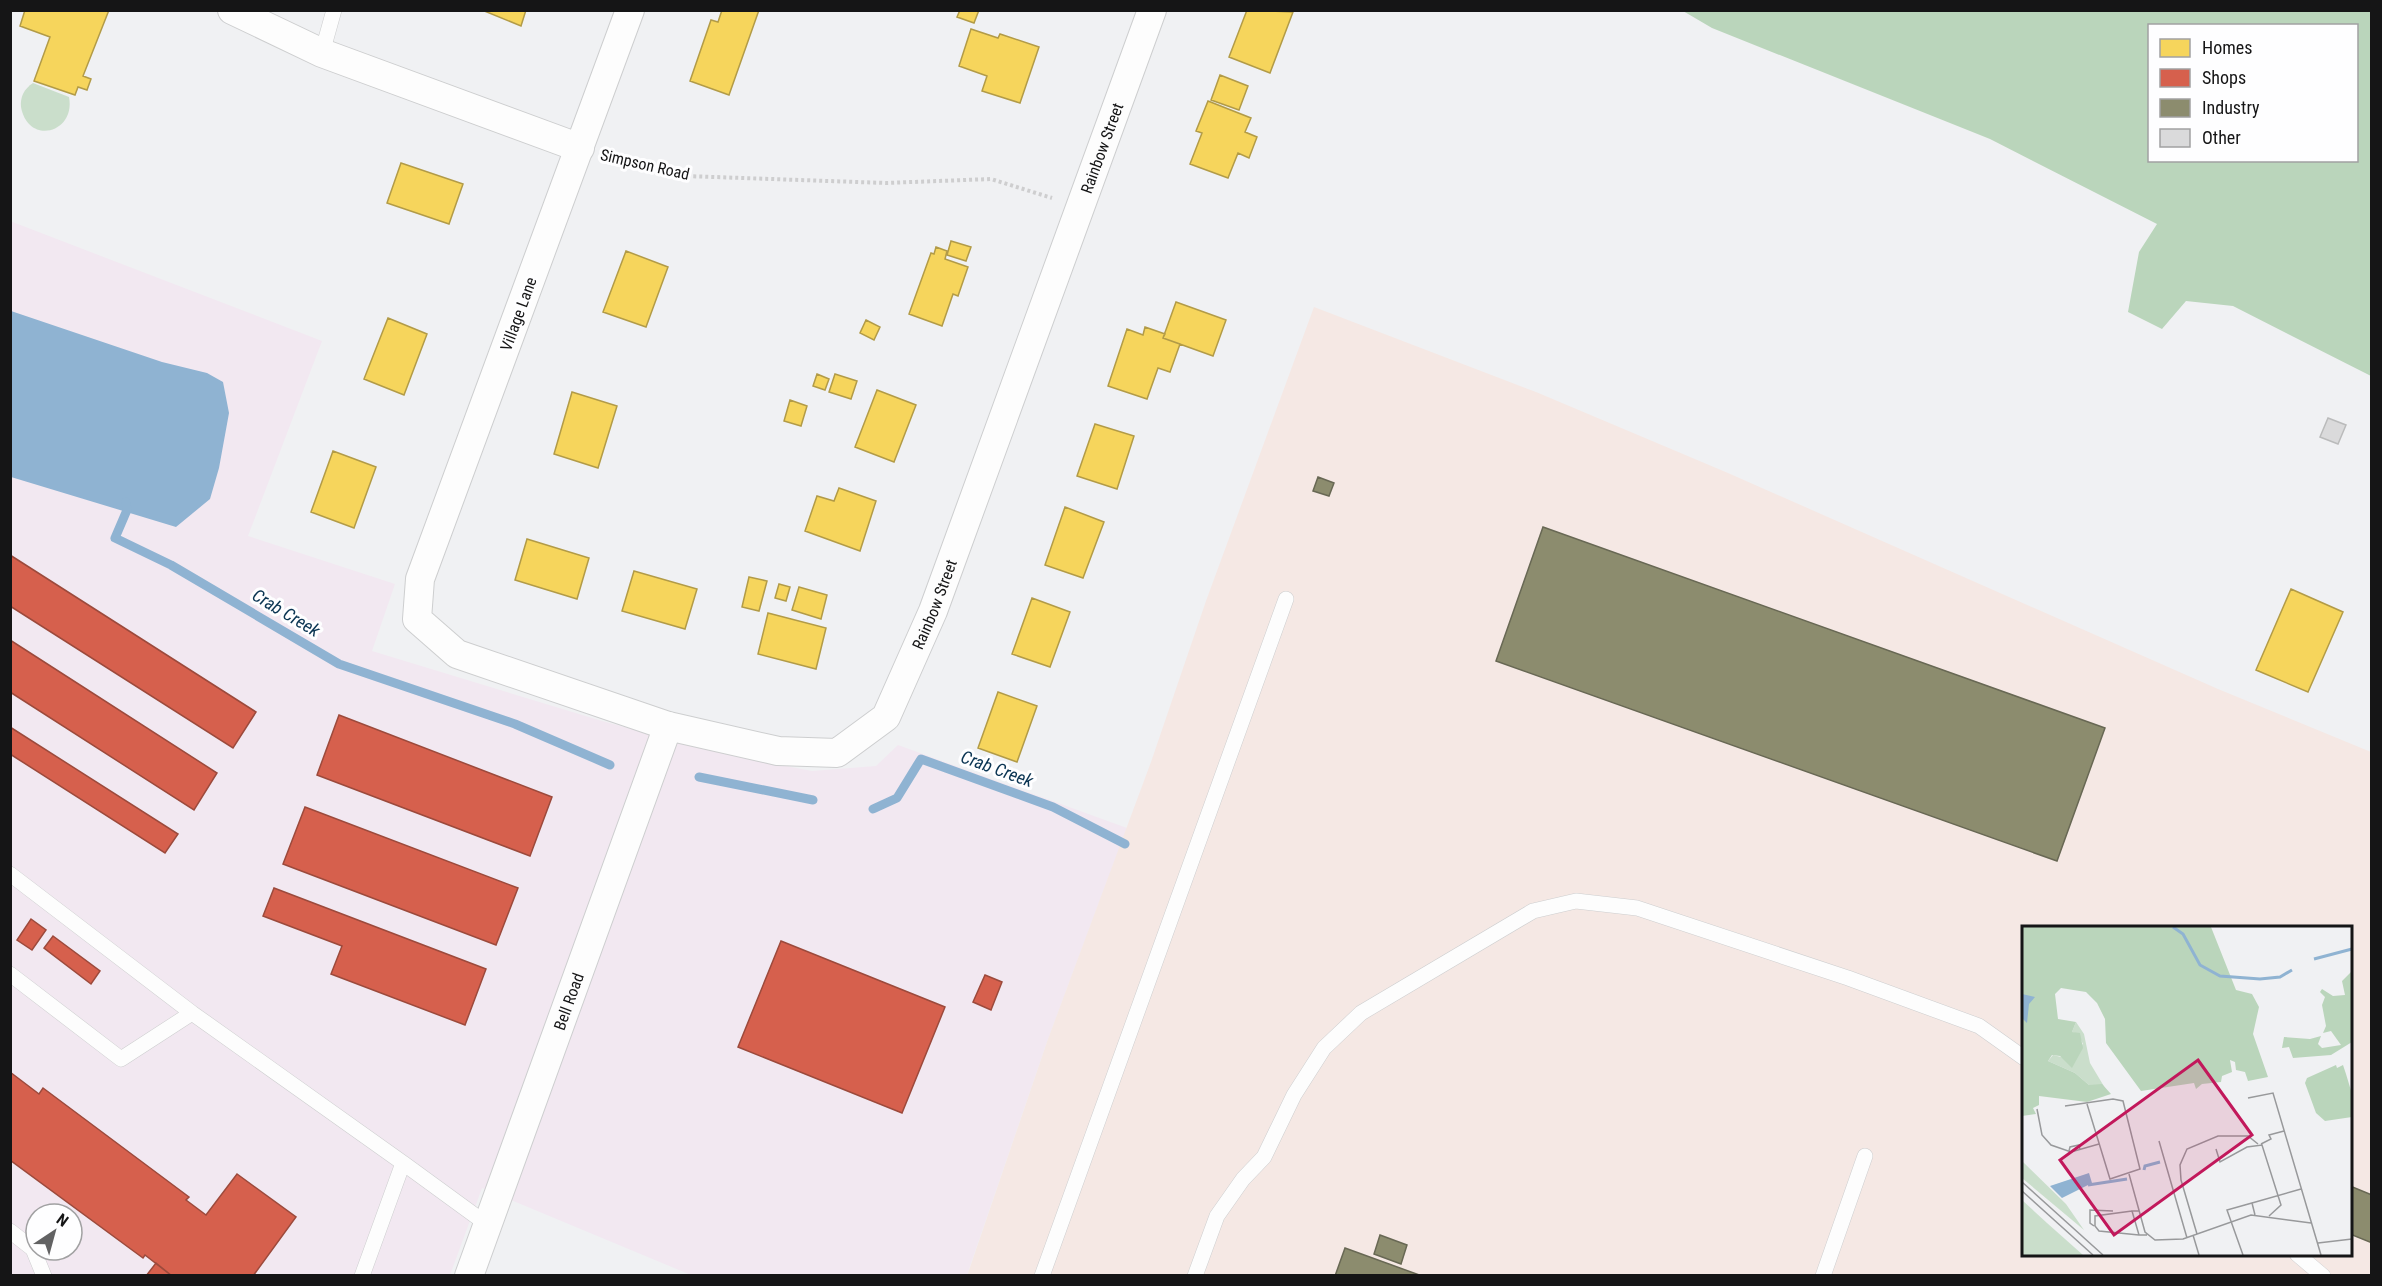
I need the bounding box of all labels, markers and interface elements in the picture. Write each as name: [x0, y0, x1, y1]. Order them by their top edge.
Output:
legend: [2148, 24, 2358, 162]
text: Homes: [2202, 37, 2252, 58]
text: Shops: [2202, 67, 2246, 88]
text: Industry: [2202, 97, 2260, 118]
street label: Rainbow Street: [1077, 100, 1127, 196]
text: Other: [2202, 127, 2241, 148]
street label: Simpson Road: [599, 145, 691, 184]
street label: Village Lane: [496, 275, 541, 354]
street label: Rainbow Street: [908, 557, 961, 652]
water label: Crab Creek: [249, 584, 325, 642]
water label: Crab Creek: [958, 746, 1037, 792]
inset map: [2022, 926, 2352, 1256]
street label: Bell Road: [550, 970, 588, 1033]
north arrow: [24, 1202, 84, 1262]
text: N: [53, 1210, 72, 1231]

